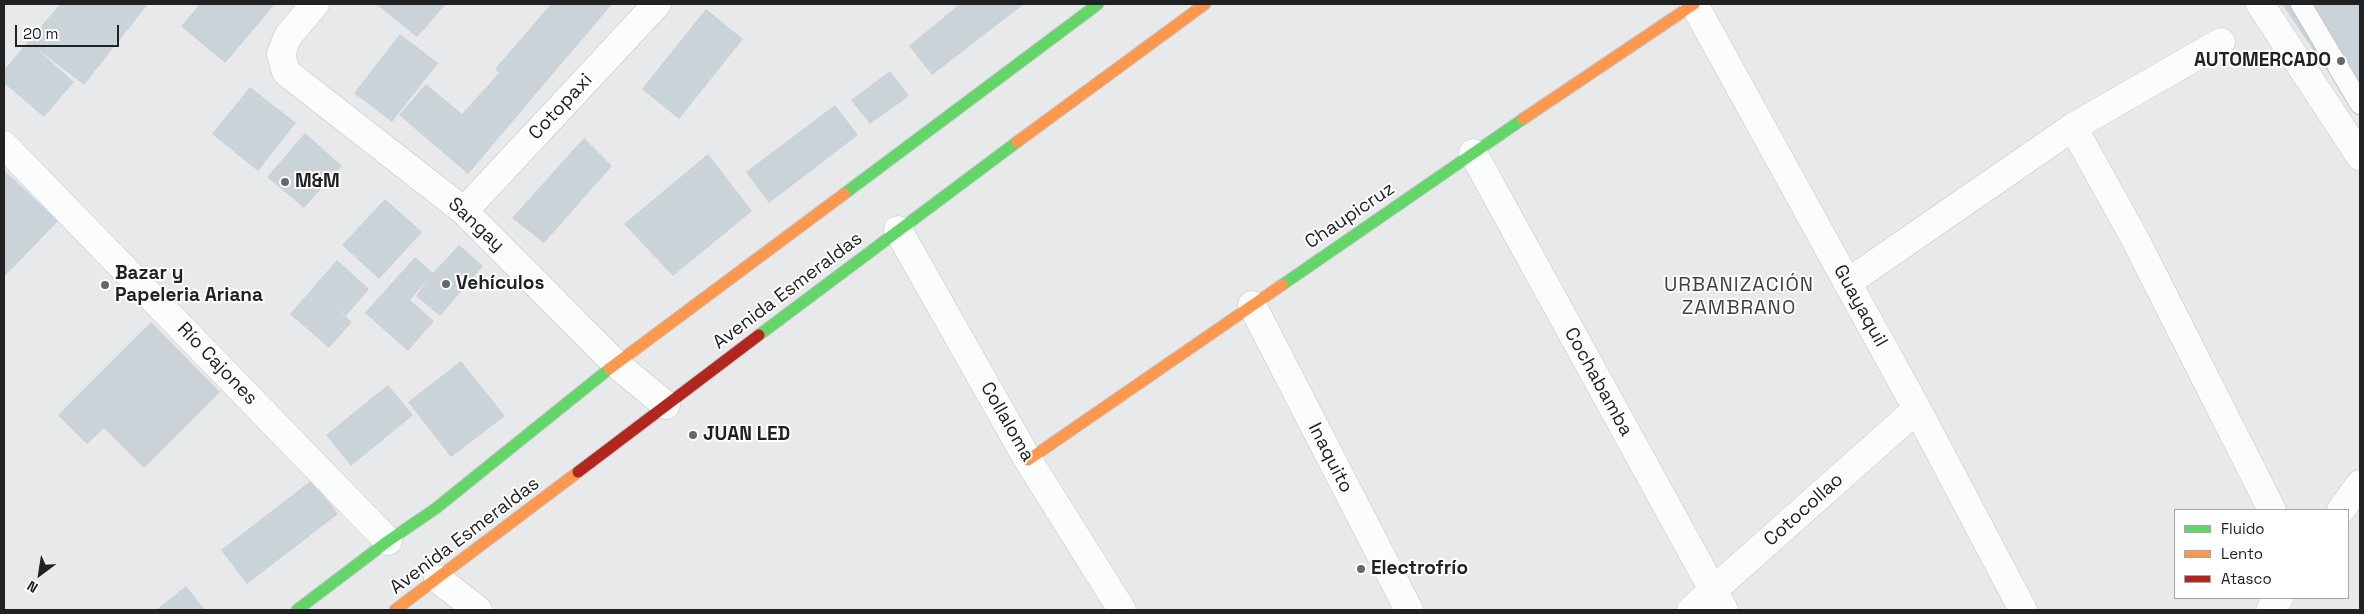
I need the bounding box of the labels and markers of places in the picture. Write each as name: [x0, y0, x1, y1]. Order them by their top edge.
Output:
place label: AUTOMERCADO: [2194, 50, 2331, 72]
marker: AUTOMERCADO: [2335, 55, 2347, 67]
place label: M&M: [295, 171, 340, 193]
marker: M&M: [279, 176, 291, 188]
place label: Bazar y Papeleria Ariana: [115, 263, 263, 307]
place label: Vehículos: [456, 273, 544, 295]
marker: Vehículos: [440, 278, 452, 290]
marker: Bazar y Papeleria Ariana: [99, 279, 111, 291]
place label: JUAN LED: [703, 424, 790, 446]
marker: JUAN LED: [687, 429, 699, 441]
place label: Electrofrío: [1371, 558, 1468, 580]
marker: Electrofrío: [1355, 563, 1367, 575]

